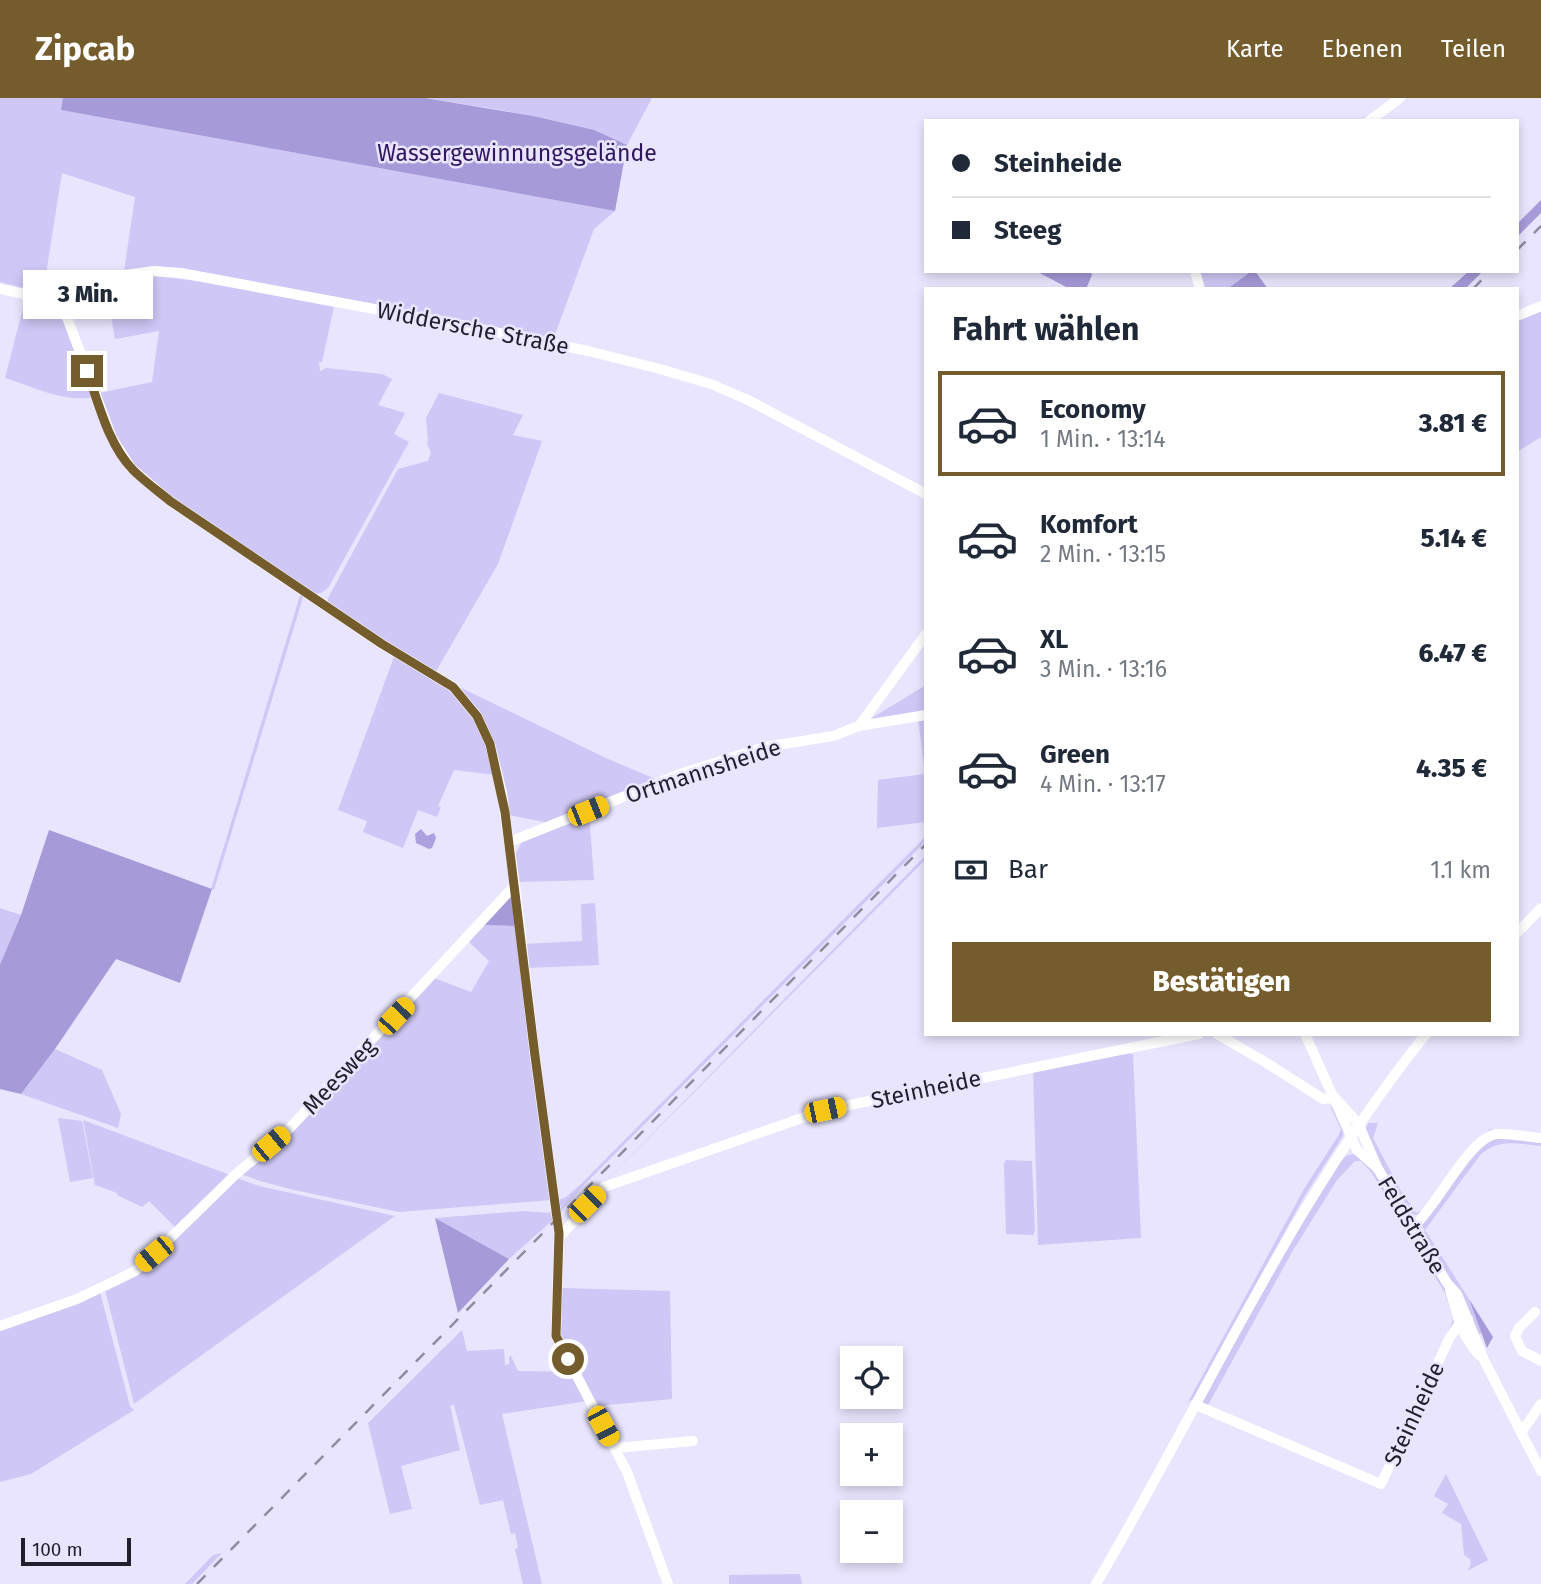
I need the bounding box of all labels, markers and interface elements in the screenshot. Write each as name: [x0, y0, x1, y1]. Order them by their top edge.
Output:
text: Zipcab: [35, 29, 135, 69]
text: Karte: [1226, 35, 1284, 63]
text: Ebenen: [1322, 35, 1403, 63]
text: Teilen: [1441, 35, 1506, 63]
park label: Wassergewinnungsgelände: [377, 139, 657, 167]
text: Steinheide: [994, 148, 1122, 179]
text: Steeg: [994, 215, 1061, 246]
callout: 3 Min.: [22, 270, 152, 318]
text: 3 Min.: [58, 280, 118, 308]
street label: Widdersche Straße: [374, 296, 572, 360]
text: Fahrt wählen: [952, 310, 1139, 348]
route end: [71, 355, 103, 387]
icon: car: [956, 392, 1019, 455]
text: Economy: [1040, 394, 1146, 425]
text: 3.81 €: [1419, 408, 1487, 439]
text: 1 Min. · 13:14: [1040, 425, 1165, 453]
icon: car: [956, 507, 1019, 570]
text: Komfort: [1040, 509, 1138, 540]
text: 5.14 €: [1421, 523, 1487, 554]
text: 2 Min. · 13:15: [1040, 540, 1166, 568]
icon: car: [956, 622, 1019, 685]
text: XL: [1040, 624, 1068, 655]
text: 6.47 €: [1418, 638, 1487, 669]
text: 3 Min. · 13:16: [1040, 655, 1167, 683]
street label: Ortmannsheide: [622, 733, 784, 809]
icon: car: [956, 737, 1019, 800]
text: Green: [1040, 739, 1110, 770]
text: 4.35 €: [1416, 753, 1487, 784]
text: 4 Min. · 13:17: [1040, 770, 1166, 798]
car: [565, 793, 612, 829]
icon: cash: [952, 851, 990, 889]
text: Bar: [1008, 854, 1048, 885]
text: 1.1 km: [1430, 856, 1491, 884]
button: Bestätigen: [952, 942, 1491, 1022]
car: [374, 993, 419, 1039]
street label: Meesweg: [297, 1032, 382, 1120]
street label: Steinheide: [868, 1064, 984, 1114]
car: [803, 1095, 848, 1125]
car: [249, 1122, 294, 1166]
street label: Feldstraße: [1372, 1171, 1452, 1279]
car: [565, 1182, 610, 1226]
car: [132, 1232, 177, 1276]
route start: [552, 1343, 584, 1375]
map controls: [840, 1346, 903, 1563]
button: locate: [840, 1346, 903, 1409]
street label: Steinheide: [1378, 1357, 1450, 1471]
car: [584, 1403, 623, 1449]
button: +: [840, 1423, 903, 1486]
button: −: [840, 1500, 903, 1563]
scale bar: [21, 1535, 131, 1567]
text: 100 m: [32, 1538, 83, 1561]

